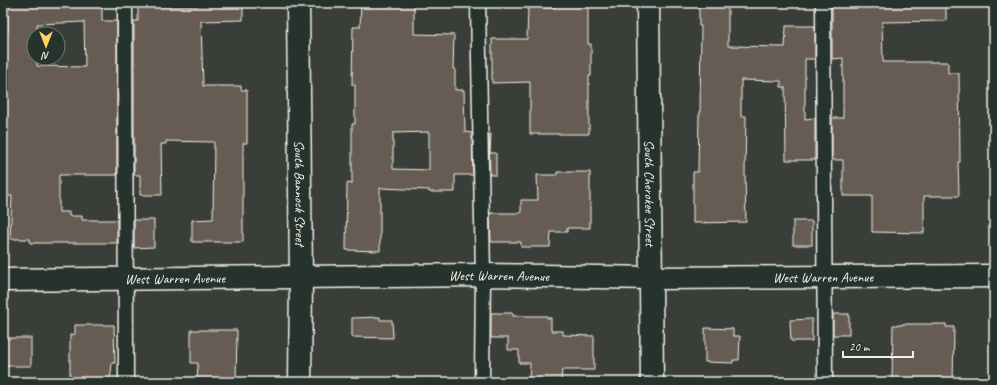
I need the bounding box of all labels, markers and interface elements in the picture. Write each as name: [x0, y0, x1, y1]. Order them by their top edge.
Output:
north arrow: [26, 26, 66, 66]
text: N: [40, 49, 49, 63]
street label: South Bannock Street: [291, 140, 309, 248]
street label: South Cherokee Street: [641, 140, 659, 248]
street label: West Warren Avenue: [449, 266, 551, 285]
street label: West Warren Avenue: [773, 268, 874, 286]
street label: West Warren Avenue: [125, 269, 227, 287]
scale bar: [843, 333, 913, 359]
text: 20 m: [849, 339, 871, 355]

